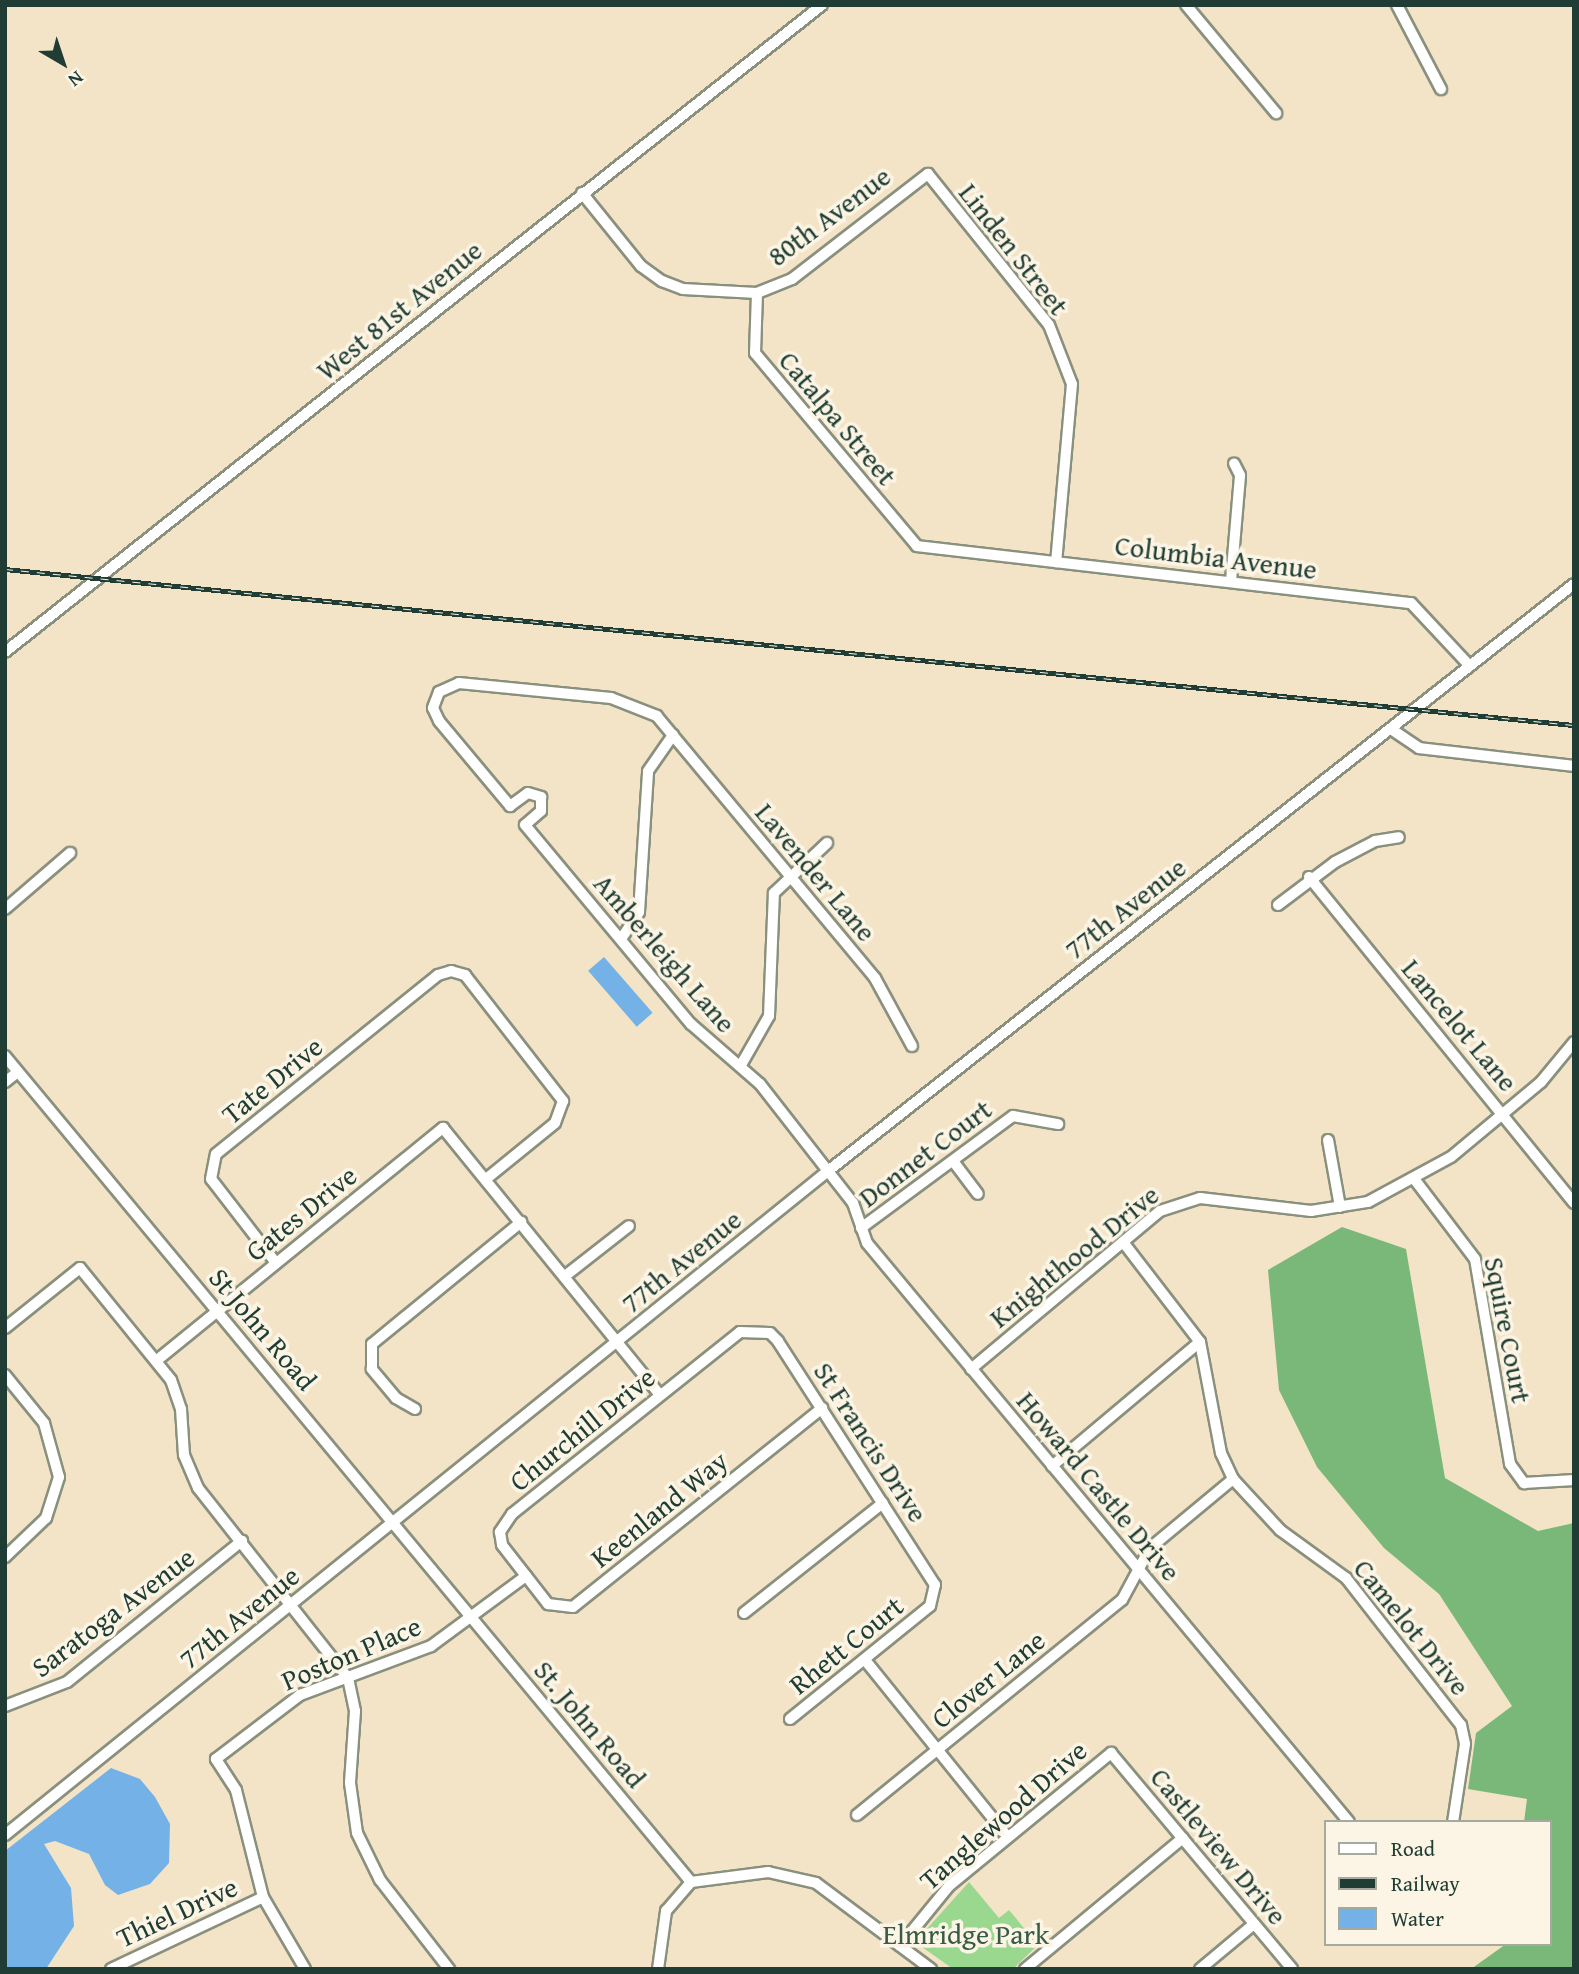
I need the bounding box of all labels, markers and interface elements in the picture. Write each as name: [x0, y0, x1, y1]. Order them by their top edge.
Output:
north arrow: [28, 28, 98, 98]
text: N: [62, 64, 90, 94]
street label: 80th Avenue: [761, 159, 897, 273]
street label: Linden Street: [952, 176, 1076, 322]
street label: West 81st Avenue: [309, 233, 489, 387]
street label: Catalpa Street: [772, 344, 904, 492]
street label: Columbia Avenue: [1113, 528, 1319, 586]
street label: Lavender Lane: [748, 796, 884, 948]
street label: 77th Avenue: [1058, 850, 1192, 966]
street label: Amberleigh Lane: [587, 867, 743, 1039]
street label: Lancelot Lane: [1395, 952, 1525, 1098]
street label: Tate Drive: [215, 1029, 329, 1131]
street label: Donnet Court: [852, 1092, 998, 1214]
street label: Gates Drive: [239, 1158, 363, 1268]
street label: Knighthood Drive: [983, 1178, 1165, 1334]
street label: 77th Avenue: [614, 1202, 748, 1320]
street label: Squire Court: [1477, 1254, 1539, 1406]
street label: St John Road: [202, 1261, 324, 1397]
street label: St Francis Drive: [807, 1356, 935, 1528]
street label: Churchill Drive: [502, 1360, 662, 1498]
street label: Howard Castle Drive: [1010, 1384, 1188, 1588]
street label: Keenland Way: [584, 1444, 734, 1574]
street label: Saratoga Avenue: [25, 1540, 201, 1684]
street label: Camelot Drive: [1347, 1552, 1477, 1702]
street label: 77th Avenue: [172, 1558, 306, 1676]
street label: Rhett Court: [782, 1589, 910, 1701]
street label: Poston Place: [276, 1609, 426, 1697]
street label: Clover Lane: [924, 1623, 1052, 1735]
street label: St. John Road: [527, 1654, 653, 1794]
street label: Tanglewood Drive: [913, 1733, 1093, 1897]
street label: Castleview Drive: [1144, 1761, 1294, 1931]
legend: [1324, 1820, 1551, 1946]
text: Road: [1391, 1833, 1435, 1864]
text: Railway: [1391, 1868, 1460, 1899]
street label: Thiel Drive: [111, 1869, 243, 1955]
text: Water: [1391, 1903, 1444, 1934]
park label: Elmridge Park: [883, 1917, 1049, 1951]

